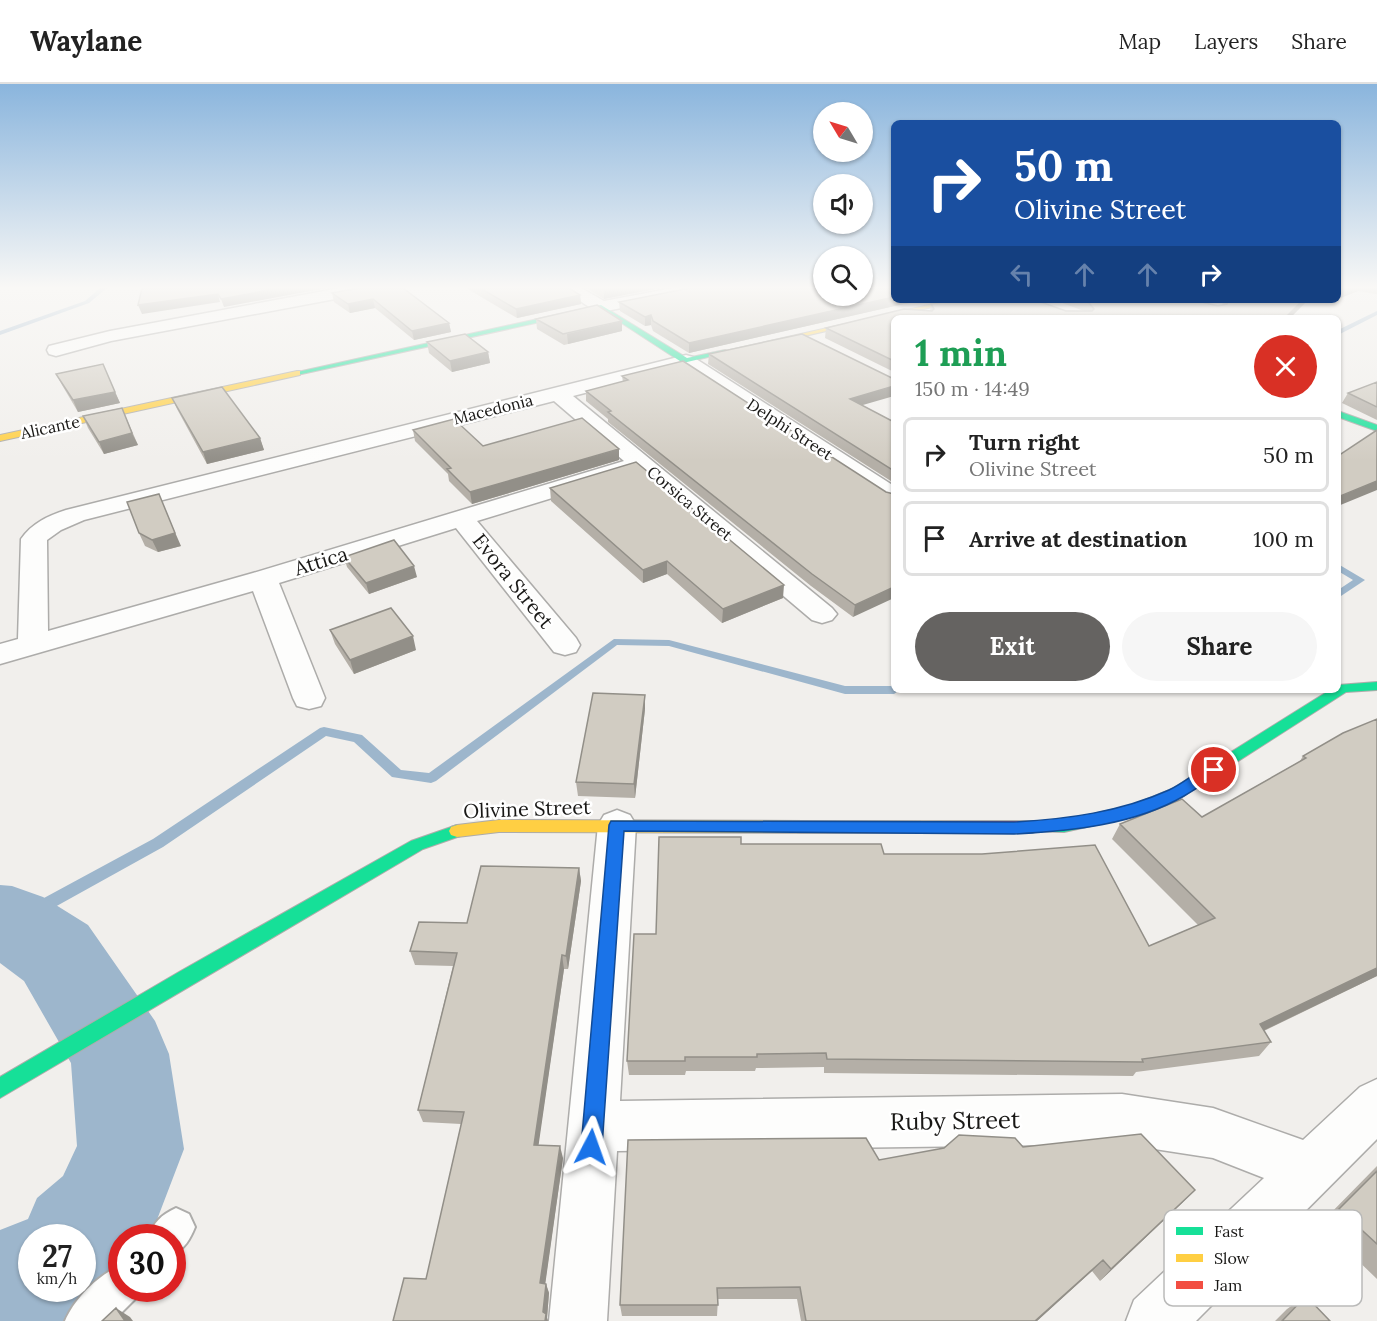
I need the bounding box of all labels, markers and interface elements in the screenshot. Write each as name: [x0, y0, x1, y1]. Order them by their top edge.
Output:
text: Waylane: [30, 23, 142, 59]
text: Map: [1118, 28, 1161, 55]
text: Layers: [1194, 28, 1258, 55]
text: Share: [1291, 28, 1347, 55]
north arrow: [813, 102, 873, 162]
map controls: [813, 102, 873, 306]
text: 50 m: [1014, 139, 1113, 193]
icon: right: [915, 144, 993, 222]
button: sound: [813, 174, 873, 234]
text: Olivine Street: [1014, 192, 1186, 226]
button: search: [813, 246, 873, 306]
icon: left: [1005, 258, 1038, 291]
icon: ahead: [1068, 258, 1101, 291]
icon: ahead: [1131, 258, 1164, 291]
icon: right: [1194, 258, 1227, 291]
text: 1 min: [915, 330, 1007, 376]
button: close: [1254, 335, 1317, 398]
text: 150 m · 14:49: [915, 376, 1030, 401]
street label: Macedonia: [451, 389, 535, 429]
street label: Delphi Street: [743, 394, 837, 465]
street label: Alicante: [18, 411, 82, 443]
text: Turn right: [969, 428, 1080, 456]
icon: right: [918, 438, 951, 471]
text: 50 m: [1263, 441, 1314, 469]
text: Olivine Street: [969, 456, 1097, 481]
street label: Corsica Street: [643, 461, 738, 545]
icon: arrive: [918, 522, 951, 555]
text: Arrive at destination: [969, 525, 1187, 553]
text: 100 m: [1253, 525, 1314, 553]
street label: Evora Street: [468, 528, 559, 633]
street label: Attica: [290, 541, 351, 581]
button: Exit: [915, 612, 1110, 681]
button: Share: [1122, 612, 1317, 681]
pin: [1188, 744, 1239, 795]
icon: arrive: [1197, 753, 1230, 786]
street label: Olivine Street: [463, 794, 591, 823]
street label: Ruby Street: [890, 1104, 1021, 1137]
position arrow: [559, 1115, 623, 1179]
legend: [1164, 1210, 1362, 1306]
text: Fast: [1214, 1221, 1245, 1241]
speed limit sign: 30: [108, 1224, 186, 1302]
text: 27: [42, 1237, 72, 1275]
text: Slow: [1214, 1248, 1250, 1268]
text: km/h: [37, 1269, 77, 1288]
text: Jam: [1213, 1275, 1242, 1295]

